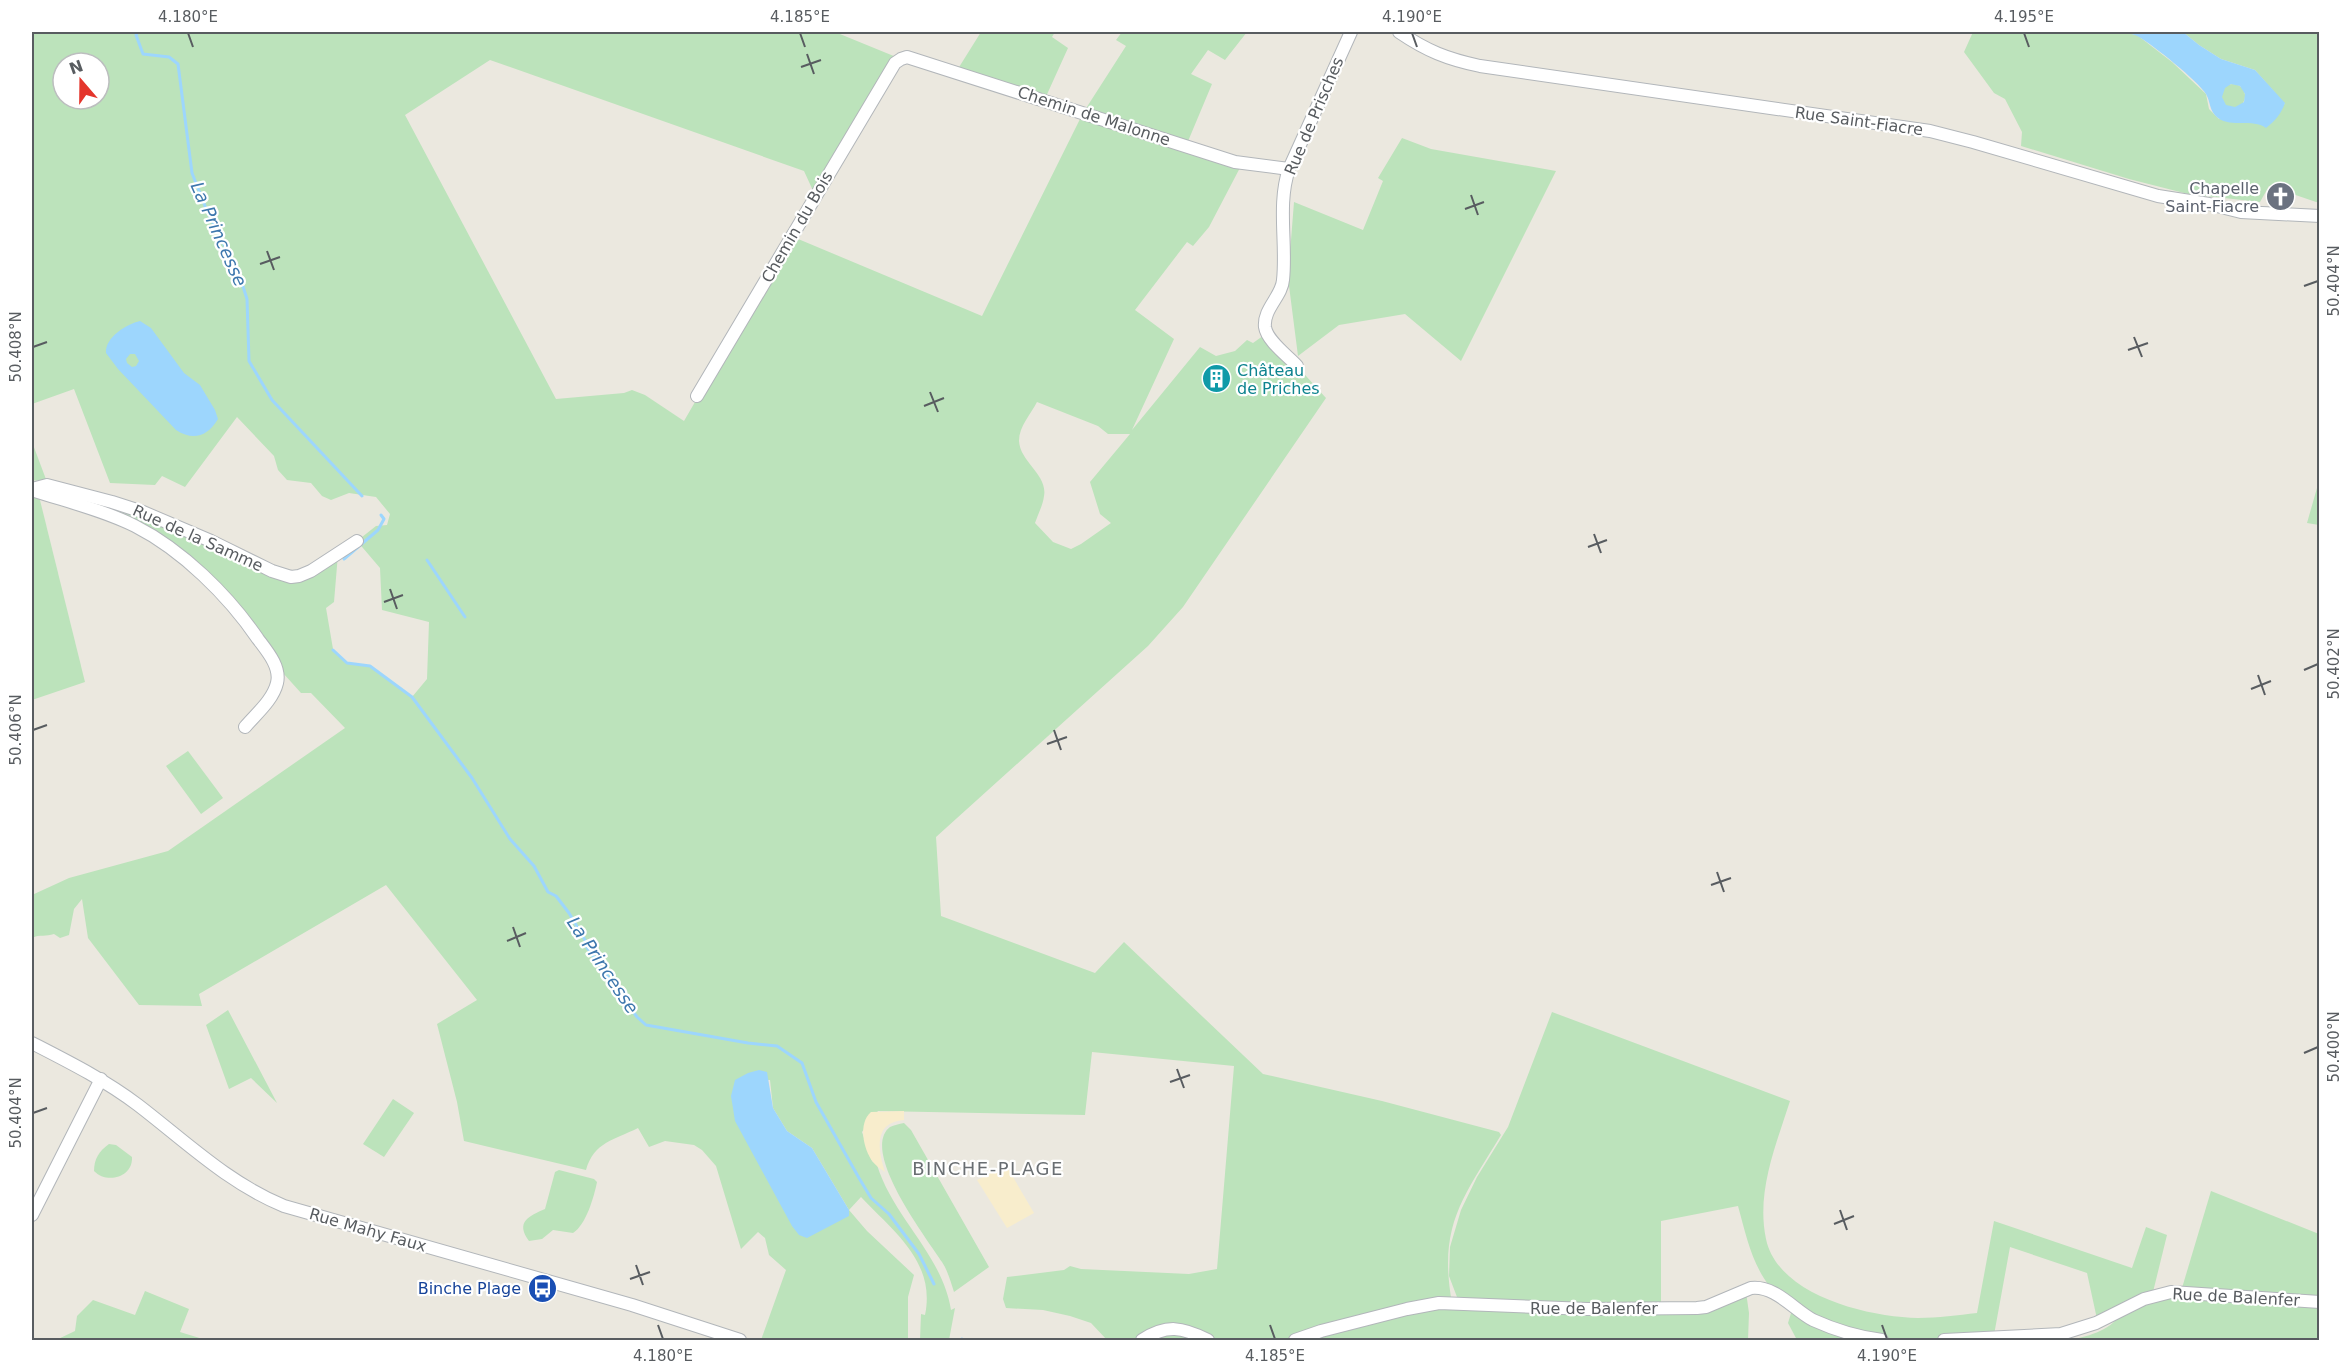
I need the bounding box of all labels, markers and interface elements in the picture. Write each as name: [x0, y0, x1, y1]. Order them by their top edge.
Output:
text: 4.180°E: [158, 8, 218, 26]
text: 4.185°E: [770, 8, 830, 26]
text: 4.190°E: [1382, 8, 1442, 26]
text: 4.195°E: [1994, 8, 2054, 26]
north arrow: [51, 51, 111, 111]
street label: Rue de Prisches: [1281, 54, 1347, 178]
text: N: [66, 56, 86, 79]
street label: Chemin de Malonne: [1015, 82, 1173, 150]
street label: Rue Saint-Fiacre: [1794, 103, 1924, 139]
street label: Chemin du Bois: [757, 168, 837, 286]
water label: La Princesse: [187, 178, 251, 290]
place label: Chapelle Saint-Fiacre: [2165, 179, 2259, 216]
church icon: Chapelle Saint-Fiacre: [2264, 181, 2296, 213]
text: 50.404°N: [2325, 245, 2343, 317]
text: 50.408°N: [7, 311, 25, 383]
place label: Château de Priches: [1237, 361, 1320, 398]
building icon: Château de Priches: [1200, 363, 1232, 395]
street label: Rue de la Samme: [130, 501, 266, 575]
text: 50.402°N: [2325, 628, 2343, 700]
text: 50.406°N: [7, 694, 25, 766]
water label: La Princesse: [563, 913, 643, 1017]
text: 50.400°N: [2325, 1011, 2343, 1083]
text: 50.404°N: [7, 1077, 25, 1149]
district label: BINCHE-PLAGE: [912, 1158, 1064, 1179]
street label: Rue Mahy Faux: [307, 1204, 429, 1256]
bus stop icon: Binche Plage: [526, 1272, 558, 1304]
place label: Binche Plage: [418, 1279, 521, 1298]
street label: Rue de Balenfer: [2172, 1284, 2301, 1310]
street label: Rue de Balenfer: [1530, 1299, 1658, 1318]
text: 4.180°E: [633, 1347, 693, 1365]
text: 4.185°E: [1245, 1347, 1305, 1365]
text: 4.190°E: [1857, 1347, 1917, 1365]

